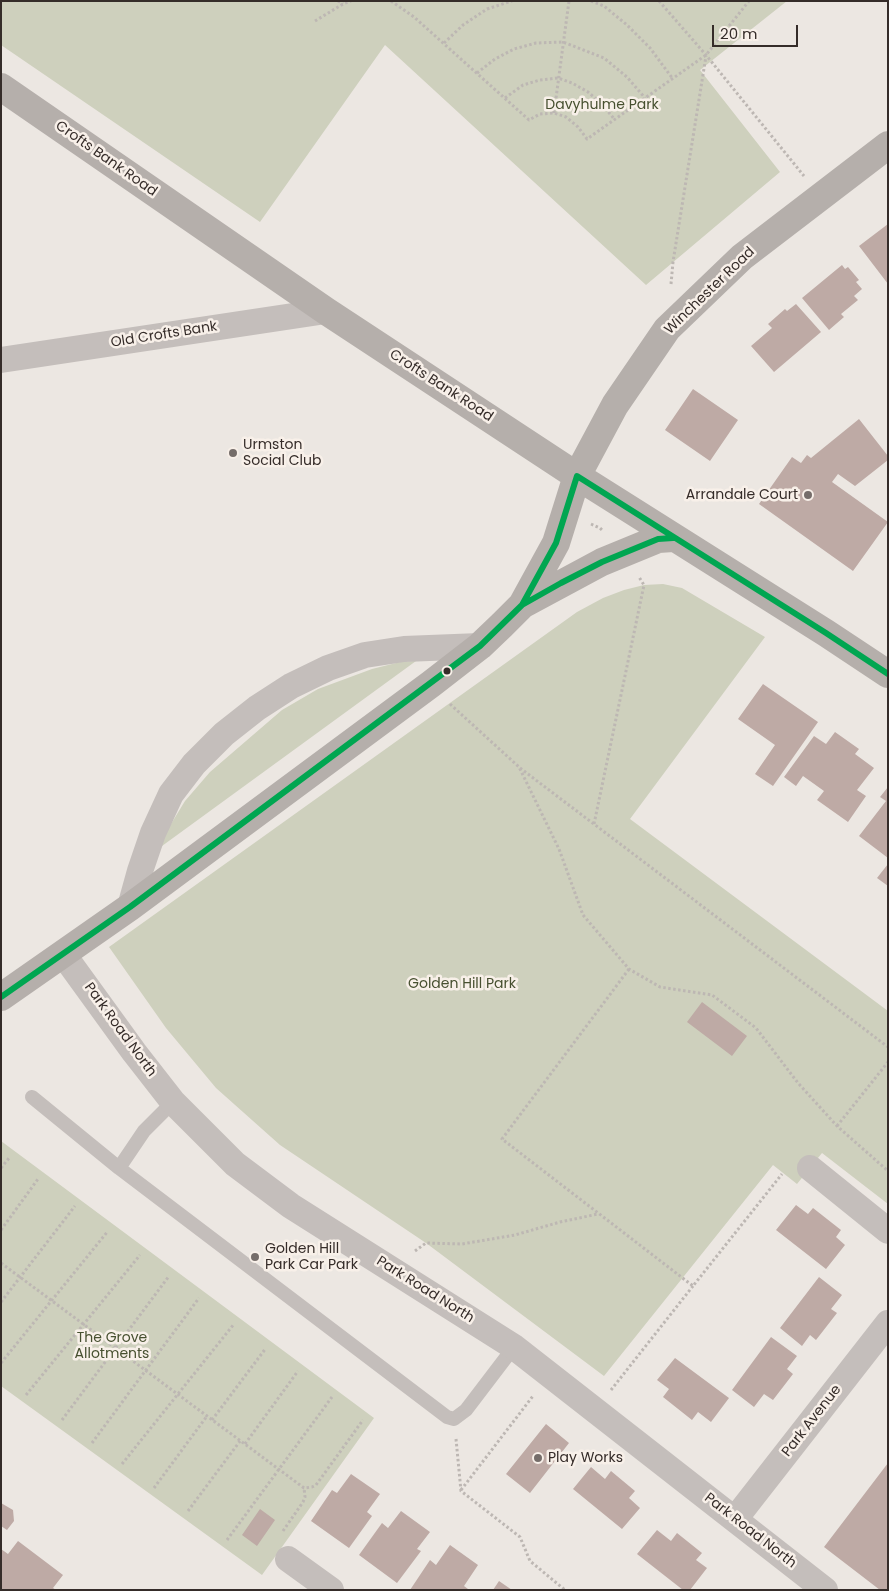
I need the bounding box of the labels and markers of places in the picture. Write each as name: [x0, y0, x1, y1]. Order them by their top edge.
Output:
place label: Urmston Social Club: [243, 437, 321, 470]
marker: Urmston Social Club: [227, 447, 239, 459]
place label: Arrandale Court: [686, 487, 798, 503]
marker: Arrandale Court: [802, 489, 814, 501]
unlabelled marker: [442, 666, 452, 676]
place label: Golden Hill Park Car Park: [265, 1241, 358, 1274]
marker: Golden Hill Park Car Park: [249, 1251, 261, 1263]
place label: Play Works: [548, 1450, 623, 1466]
marker: Play Works: [532, 1452, 544, 1464]

